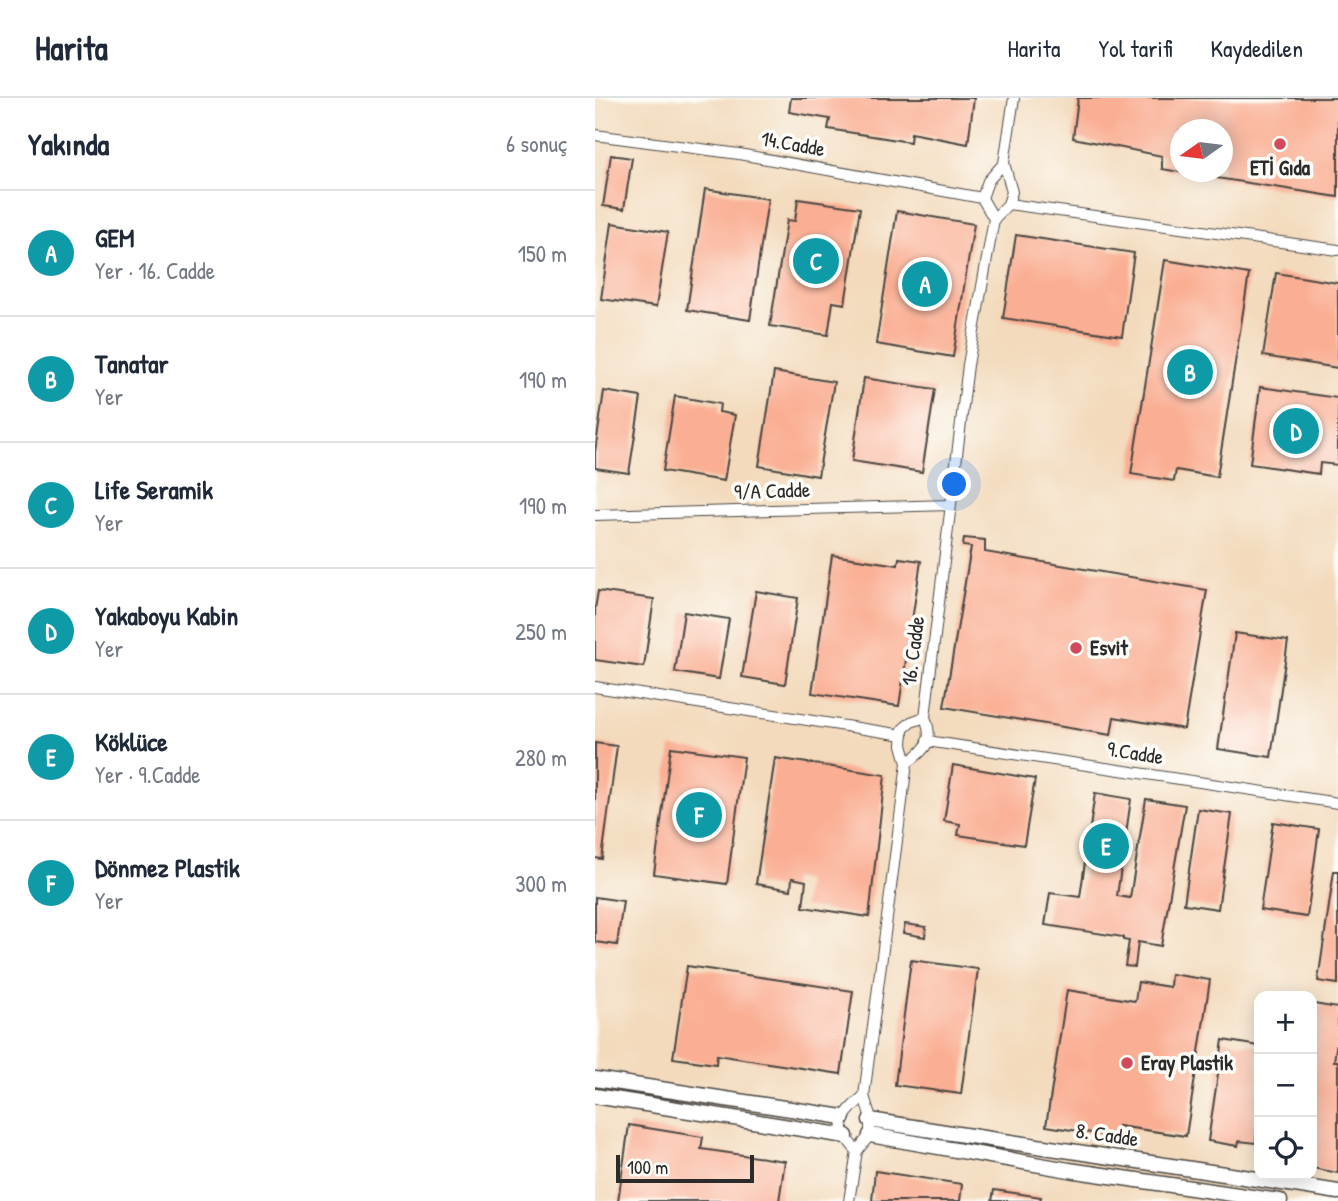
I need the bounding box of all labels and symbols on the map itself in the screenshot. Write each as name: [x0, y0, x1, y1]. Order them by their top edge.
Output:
north arrow: [1170, 119, 1233, 182]
street label: 14.Cadde: [759, 124, 827, 163]
marker: ETİ Gıda: [1272, 136, 1288, 152]
place label: ETİ Gıda: [1250, 153, 1311, 182]
pin: C: [793, 235, 839, 287]
pin: A: [902, 258, 948, 310]
pin: B: [1167, 346, 1213, 398]
pin: D: [1273, 405, 1319, 457]
your location: [937, 467, 971, 501]
street label: 9/A Cadde: [733, 475, 811, 506]
street label: 16. Cadde: [894, 615, 931, 687]
place label: Esvit: [1090, 633, 1128, 662]
marker: Esvit: [1068, 640, 1084, 656]
street label: 9.Cadde: [1105, 734, 1165, 771]
pin: F: [676, 789, 722, 841]
pin: E: [1083, 820, 1129, 872]
place label: Eray Plastik: [1141, 1048, 1233, 1078]
marker: Eray Plastik: [1119, 1055, 1135, 1071]
street label: 8. Cadde: [1074, 1116, 1140, 1153]
scale bar: [616, 1152, 754, 1184]

